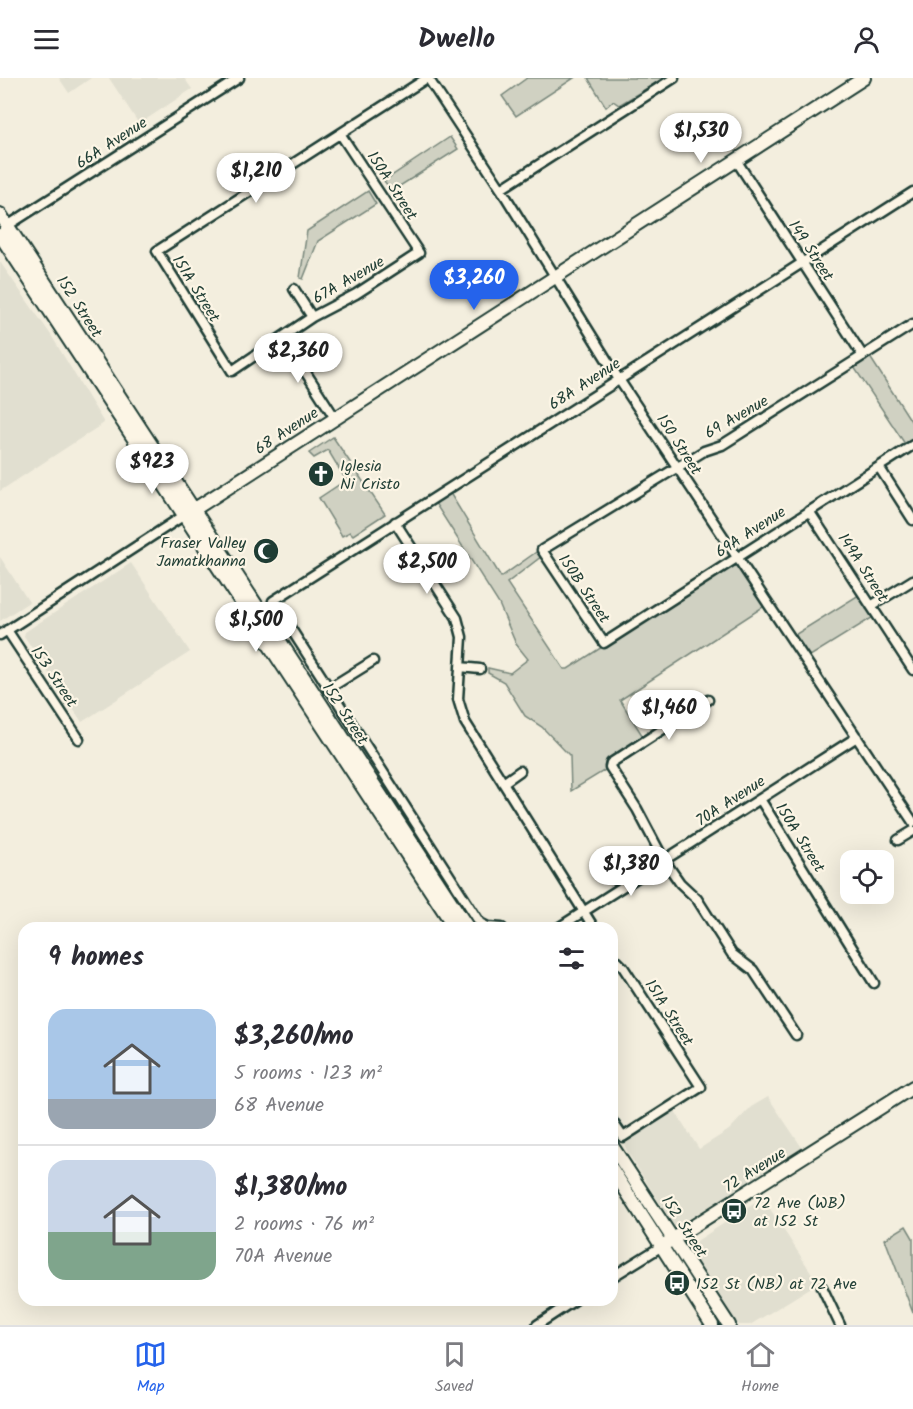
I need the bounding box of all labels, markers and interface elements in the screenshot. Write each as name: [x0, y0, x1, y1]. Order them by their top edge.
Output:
text: Dwello: [418, 18, 495, 61]
icon: menu: [30, 23, 63, 56]
icon: person: [850, 23, 883, 56]
street label: 66A Avenue: [71, 111, 153, 176]
pin: $1,530: [652, 113, 750, 164]
text: $1,530: [674, 116, 728, 148]
street label: 150A Street: [360, 146, 424, 226]
pin: $1,210: [207, 153, 305, 204]
text: $1,210: [230, 156, 282, 188]
street label: 149 Street: [782, 215, 840, 287]
street label: 151A Street: [165, 250, 227, 328]
street label: 67A Avenue: [308, 250, 389, 311]
pin: $3,260: [425, 260, 523, 311]
text: $3,260: [444, 263, 504, 295]
street label: 152 Street: [49, 271, 109, 344]
pin: $2,360: [249, 333, 347, 384]
text: $2,360: [268, 336, 328, 368]
street label: 68A Avenue: [544, 352, 626, 417]
street label: 69 Avenue: [700, 389, 773, 446]
street label: 68 Avenue: [250, 401, 324, 461]
street label: 150 Street: [650, 409, 708, 481]
pin: $923: [116, 444, 188, 495]
text: $923: [130, 447, 174, 479]
place label: Iglesia Ni Cristo: [340, 454, 400, 497]
church icon: Iglesia Ni Cristo: [306, 459, 336, 489]
street label: 69A Avenue: [710, 500, 791, 565]
street label: 149A Street: [831, 528, 895, 608]
place label: Fraser Valley Jamatkhanna: [156, 531, 246, 574]
mosque icon: Fraser Valley Jamatkhanna: [251, 536, 281, 566]
pin: $2,500: [378, 544, 476, 595]
text: $2,500: [397, 547, 457, 579]
street label: 150B Street: [551, 549, 617, 629]
pin: $1,500: [207, 602, 305, 653]
text: $1,500: [229, 605, 283, 637]
street label: 153 Street: [24, 641, 84, 713]
street label: 152 Street: [315, 678, 375, 751]
pin: $1,460: [620, 690, 718, 741]
text: $1,460: [641, 693, 697, 725]
street label: 70A Avenue: [691, 769, 771, 833]
street label: 150A Street: [768, 798, 832, 878]
pin: $1,380: [582, 846, 680, 897]
text: $1,380: [603, 849, 659, 881]
map controls: [840, 850, 894, 904]
button: locate: [840, 850, 894, 904]
text: 9 homes: [48, 937, 144, 979]
icon: filters: [555, 942, 588, 975]
street label: 151A Street: [638, 974, 700, 1052]
text: $3,260/mo: [234, 1016, 354, 1058]
icon: home: [96, 1033, 168, 1105]
text: 5 rooms · 123 m²: [234, 1058, 382, 1090]
text: 68 Avenue: [234, 1090, 324, 1122]
street label: 72 Avenue: [718, 1141, 791, 1199]
text: $1,380/mo: [234, 1167, 347, 1209]
icon: home: [96, 1184, 168, 1256]
street label: 152 Street: [654, 1191, 714, 1264]
place label: 72 Ave (WB) at 152 St: [754, 1191, 846, 1234]
bus stop icon: 72 Ave (WB) at 152 St: [719, 1196, 749, 1226]
text: 2 rooms · 76 m²: [234, 1209, 374, 1241]
text: 70A Avenue: [234, 1241, 332, 1273]
bus stop icon: 152 St (NB) at 72 Ave: [662, 1268, 692, 1298]
place label: 152 St (NB) at 72 Ave: [696, 1272, 857, 1297]
tab: Map: [134, 1338, 167, 1399]
tab: Saved: [435, 1338, 473, 1399]
tab: Home: [741, 1338, 779, 1399]

